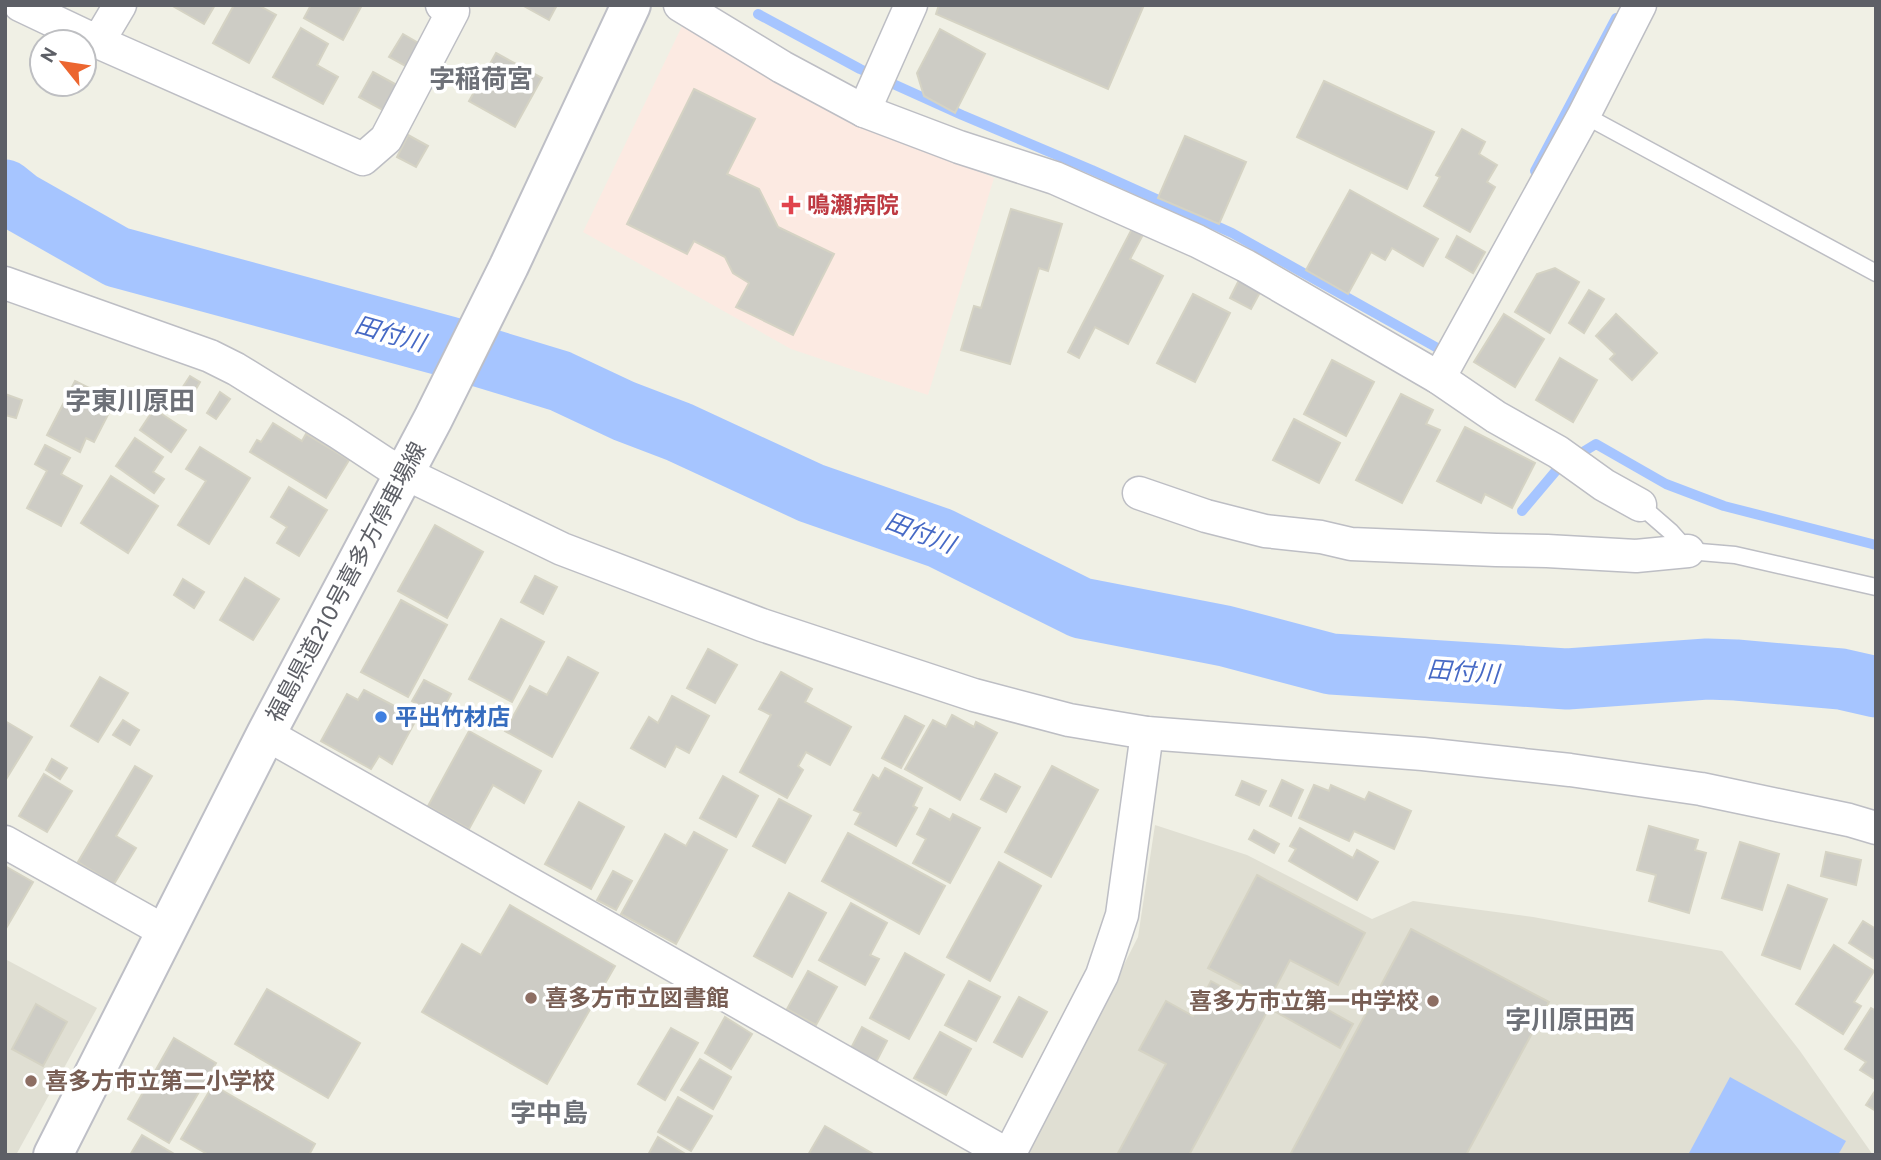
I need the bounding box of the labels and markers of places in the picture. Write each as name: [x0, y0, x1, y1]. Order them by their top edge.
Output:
place label: 鳴瀬病院: [807, 193, 899, 222]
marker: 鳴瀬病院: [781, 195, 801, 215]
place label: 平出竹材店: [395, 705, 510, 734]
marker: 平出竹材店: [373, 709, 389, 725]
place label: 喜多方市立図書館: [545, 986, 729, 1015]
place label: 喜多方市立第一中学校: [1189, 989, 1419, 1018]
marker: 喜多方市立図書館: [523, 990, 539, 1006]
marker: 喜多方市立第一中学校: [1425, 993, 1441, 1009]
place label: 喜多方市立第二小学校: [45, 1069, 275, 1098]
marker: 喜多方市立第二小学校: [23, 1073, 39, 1089]

